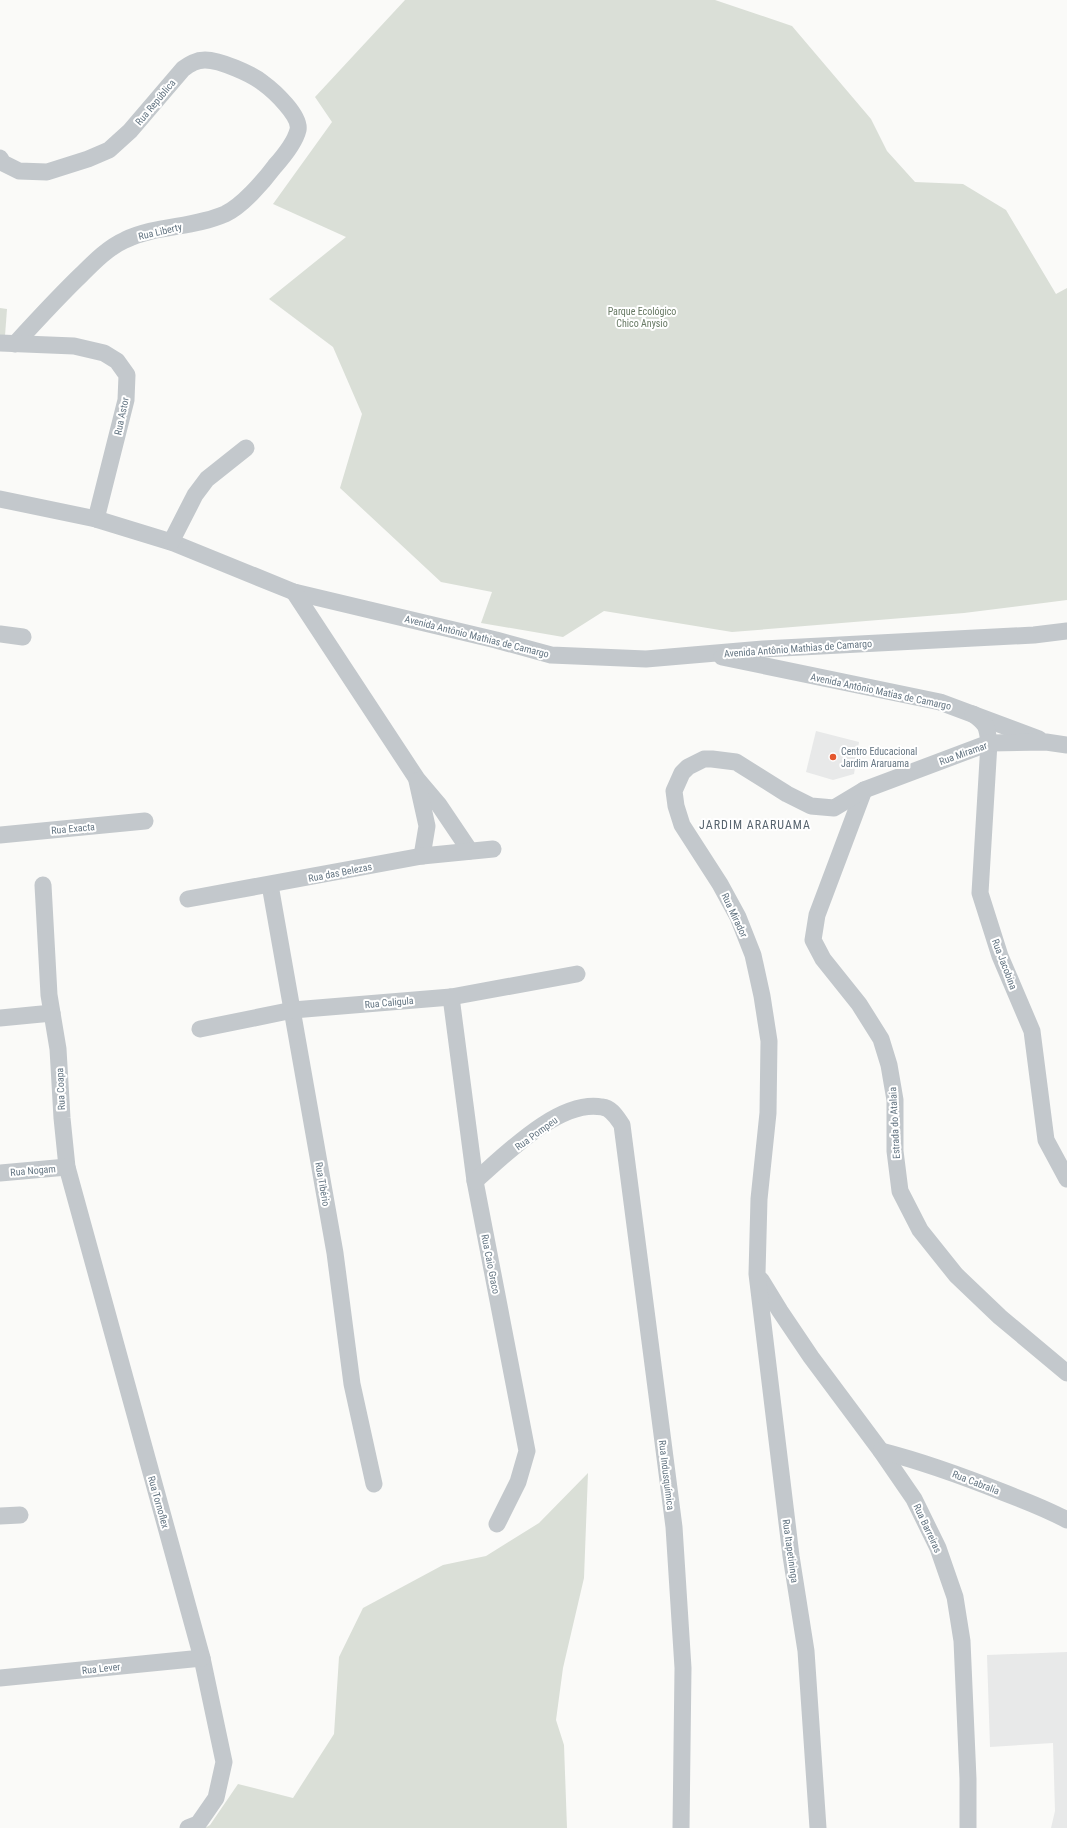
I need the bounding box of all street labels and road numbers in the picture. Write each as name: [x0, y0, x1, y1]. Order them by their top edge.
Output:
street label: Rua República: [133, 77, 178, 127]
street label: Rua Liberty: [137, 221, 183, 242]
street label: Rua Astor: [112, 396, 131, 436]
street label: Avenida Antônio Mathias de Camargo: [404, 613, 550, 660]
street label: Avenida Antônio Mathias de Camargo: [724, 638, 872, 659]
street label: Avenida Antônio Matias de Camargo: [810, 671, 952, 712]
street label: Rua Miramar: [938, 740, 989, 767]
street label: Rua Exacta: [51, 821, 96, 836]
street label: Rua das Belezas: [307, 861, 373, 884]
street label: Rua Mirador: [719, 891, 750, 939]
street label: Rua Jacobina: [990, 937, 1019, 991]
street label: Rua Caligula: [364, 995, 414, 1010]
street label: Rua Coapa: [54, 1067, 67, 1110]
street label: Estrada do Atalaia: [887, 1087, 902, 1159]
street label: Rua Pompeu: [513, 1114, 560, 1152]
street label: Rua Tibério: [313, 1161, 332, 1207]
street label: Rua Nogam: [10, 1163, 56, 1178]
street label: Rua Caio Graco: [479, 1233, 502, 1295]
street label: Rua Indusquímica: [657, 1439, 676, 1511]
street label: Rua Cabralia: [951, 1468, 1001, 1497]
street label: Rua Tornoflex: [146, 1475, 171, 1530]
street label: Rua Barreiras: [911, 1502, 944, 1555]
street label: Rua Itapetininga: [781, 1519, 800, 1584]
street label: Rua Lever: [81, 1661, 121, 1676]

